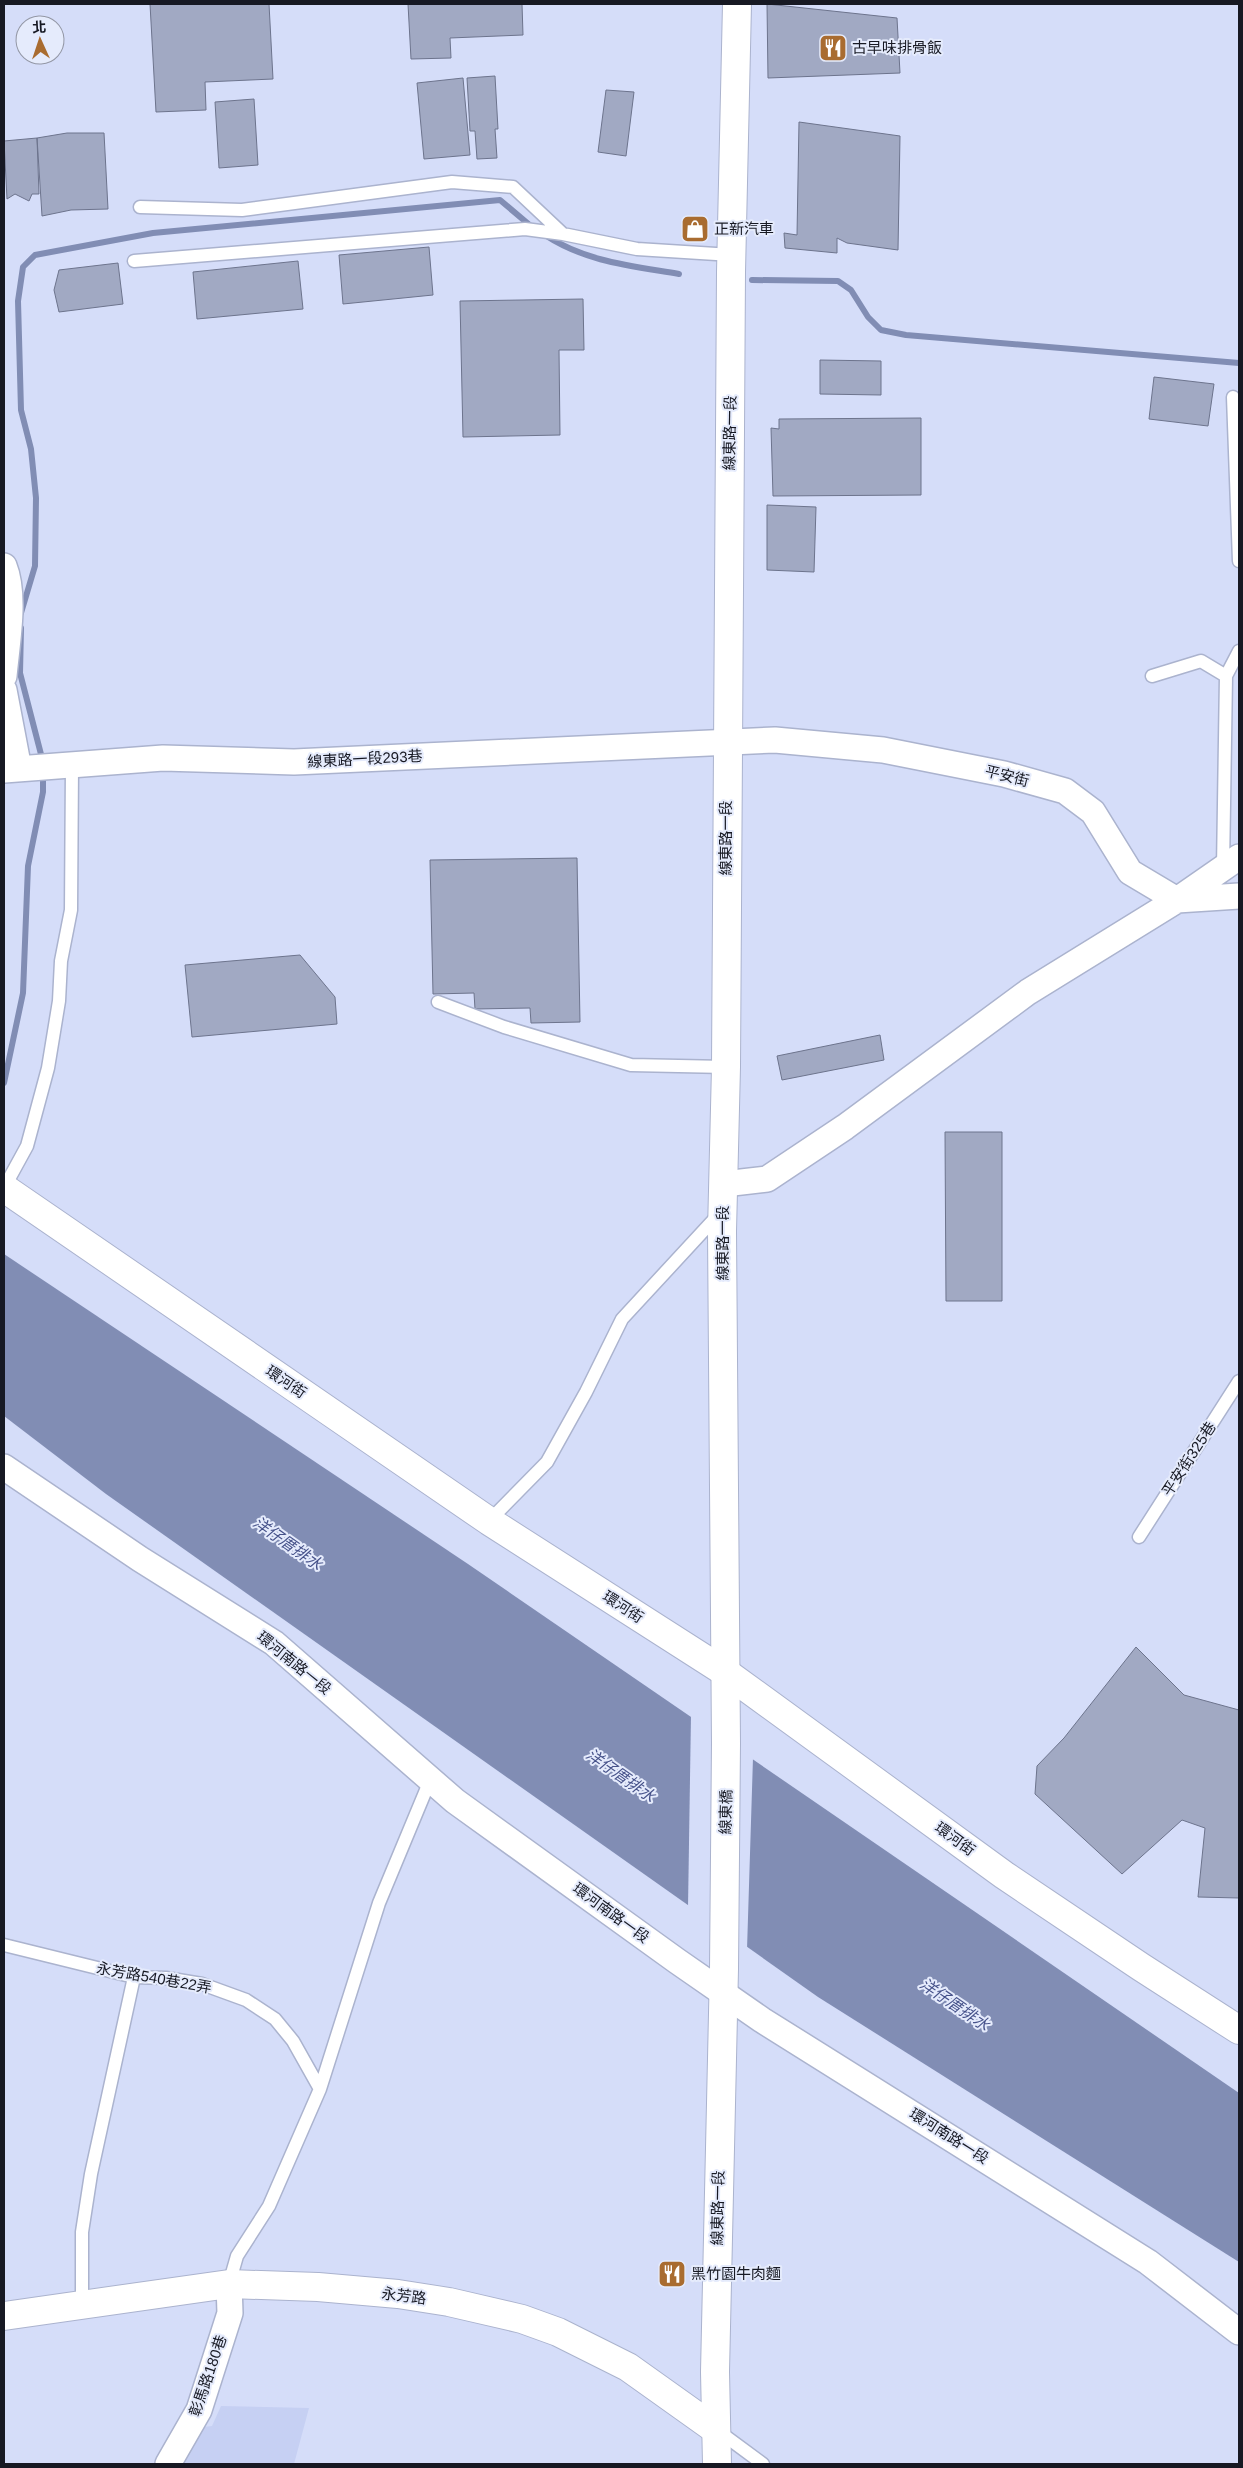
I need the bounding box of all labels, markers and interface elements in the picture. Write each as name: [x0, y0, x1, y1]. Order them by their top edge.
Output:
north arrow: [15, 15, 65, 65]
text: 北: [32, 19, 47, 35]
restaurant icon: 古早味排骨飯: [818, 33, 848, 63]
place label: 古早味排骨飯: [852, 39, 942, 56]
shop icon: 正新汽車: [680, 214, 710, 244]
place label: 正新汽車: [714, 220, 774, 237]
street label: 線東路一段: [720, 395, 739, 471]
street label: 線東路一段293巷: [307, 747, 423, 770]
street label: 平安街: [983, 762, 1031, 789]
street label: 線東路一段: [717, 800, 734, 876]
street label: 線東路一段: [714, 1205, 731, 1281]
street label: 環河街: [263, 1362, 310, 1401]
street label: 平安街325巷: [1158, 1418, 1219, 1499]
water label: 洋仔厝排水: [250, 1513, 326, 1574]
street label: 環河街: [600, 1587, 647, 1626]
street label: 環河南路一段: [254, 1628, 335, 1698]
water label: 洋仔厝排水: [583, 1745, 659, 1806]
street label: 線東橋: [717, 1789, 734, 1835]
street label: 環河街: [932, 1818, 978, 1859]
street label: 環河南路一段: [570, 1879, 653, 1946]
street label: 永芳路540巷22弄: [95, 1959, 213, 1996]
water label: 洋仔厝排水: [917, 1975, 993, 2034]
street label: 環河南路一段: [907, 2105, 992, 2167]
street label: 線東路一段: [708, 2170, 727, 2246]
restaurant icon: 黑竹園牛肉麵: [657, 2259, 687, 2289]
place label: 黑竹園牛肉麵: [691, 2265, 781, 2282]
street label: 永芳路: [381, 2284, 427, 2307]
street label: 彰馬路180巷: [186, 2333, 229, 2419]

